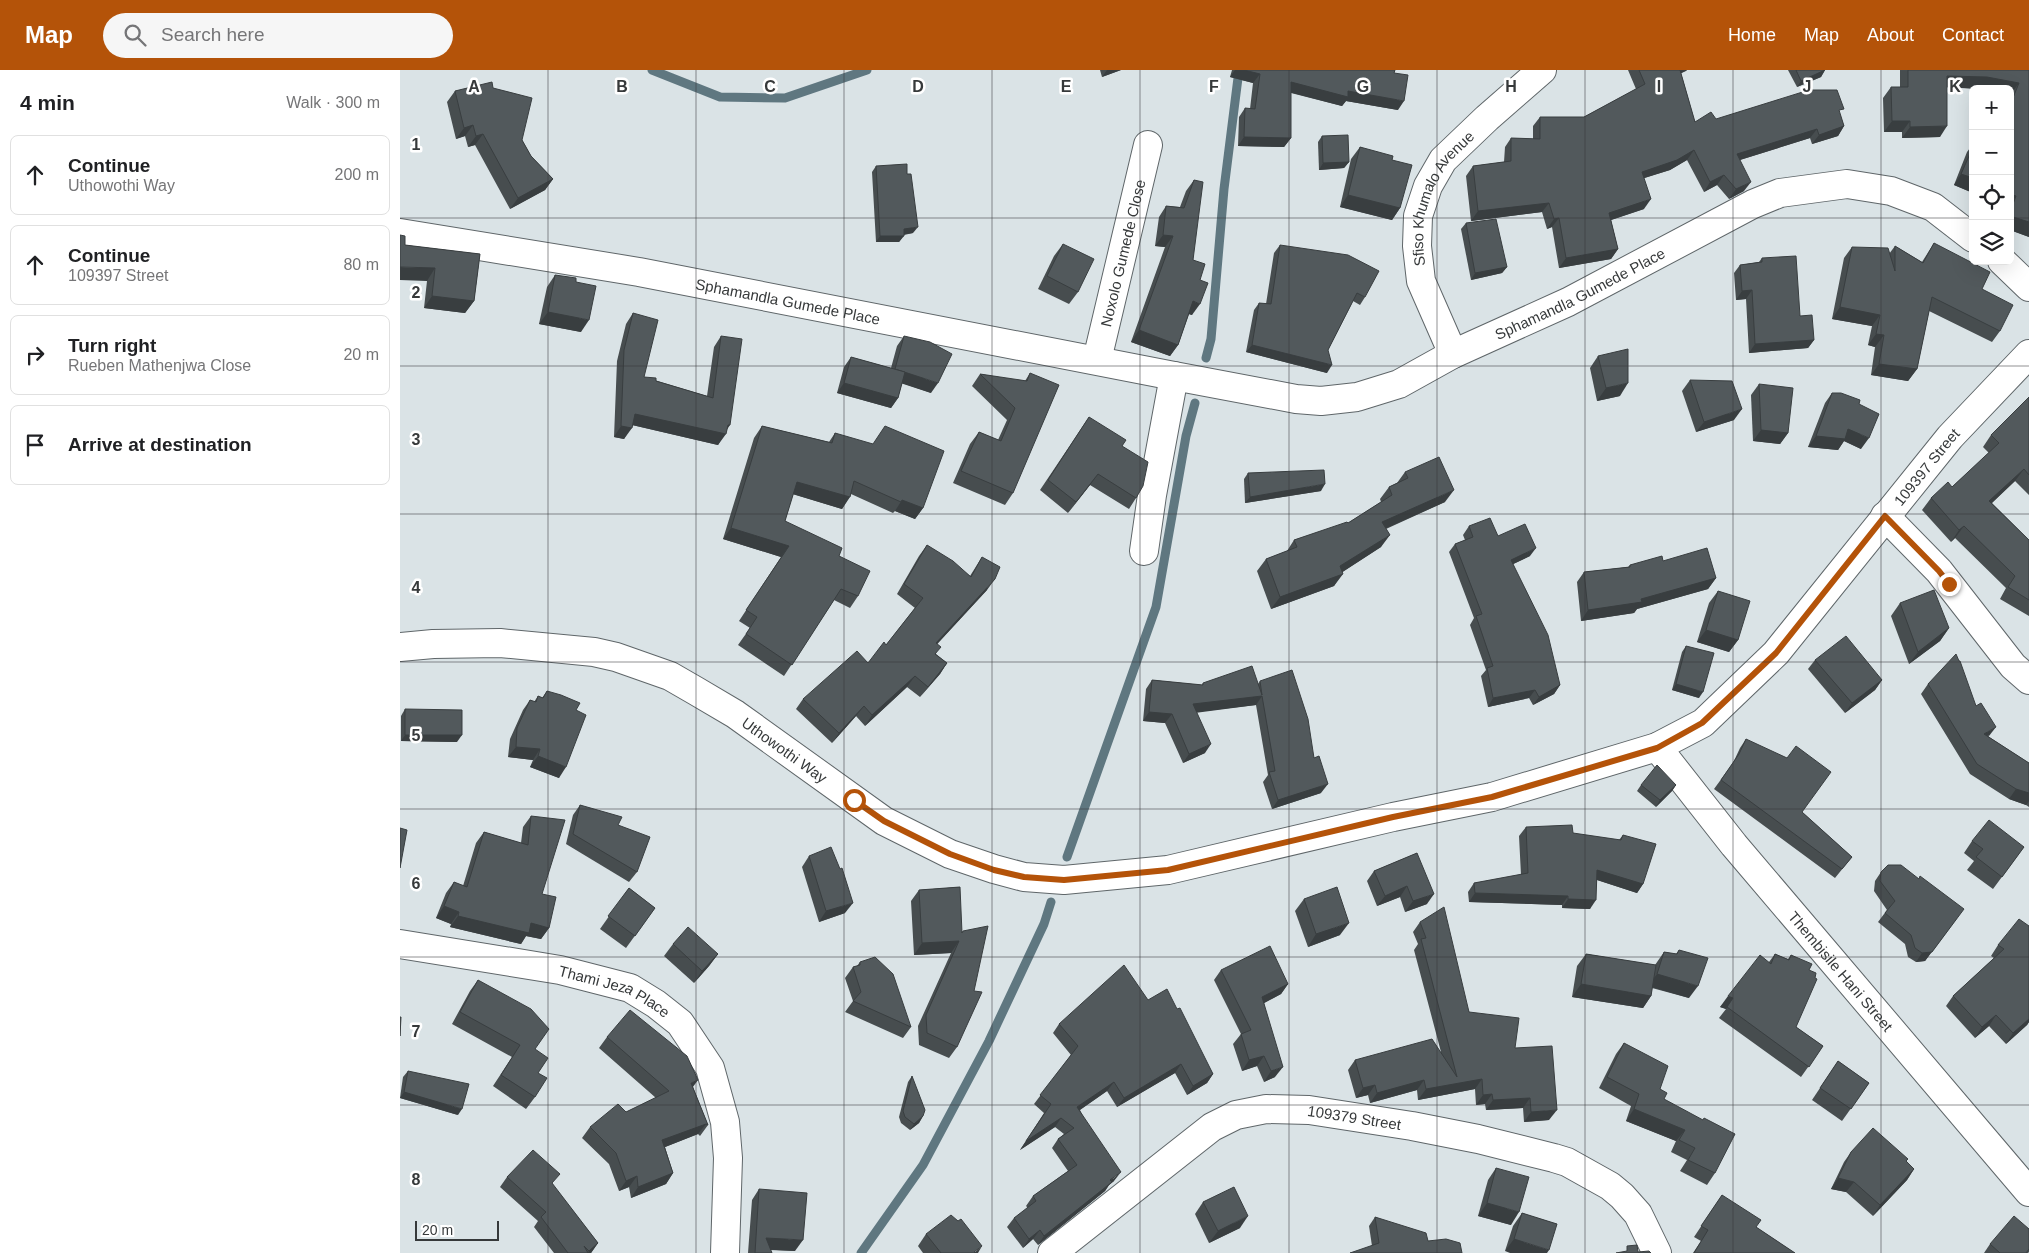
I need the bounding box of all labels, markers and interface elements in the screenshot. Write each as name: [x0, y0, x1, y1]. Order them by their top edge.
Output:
search box: [103, 13, 453, 58]
text: Map: [25, 21, 73, 48]
icon: search: [121, 21, 149, 49]
text: Search here: [161, 24, 265, 45]
text: Home: [1728, 25, 1776, 45]
text: Map: [1804, 25, 1839, 45]
text: About: [1867, 25, 1914, 45]
text: Contact: [1942, 25, 2004, 45]
text: A: [468, 78, 480, 95]
text: B: [616, 78, 628, 95]
text: C: [764, 78, 776, 95]
text: D: [912, 78, 924, 95]
text: E: [1061, 78, 1072, 95]
text: F: [1209, 78, 1219, 95]
text: G: [1357, 78, 1369, 95]
text: H: [1505, 78, 1517, 95]
text: I: [1657, 78, 1661, 95]
text: J: [1803, 78, 1811, 95]
text: K: [1949, 78, 1961, 95]
map controls: [1969, 85, 2014, 265]
button: +: [1969, 85, 2014, 130]
text: 4 min: [20, 91, 75, 114]
text: Walk · 300 m: [286, 94, 380, 111]
street label: Sfiso Khumalo Avenue: [1408, 127, 1477, 267]
button: −: [1969, 130, 2014, 175]
text: 1: [412, 136, 421, 153]
text: Continue: [68, 155, 150, 176]
icon: ahead: [21, 161, 49, 189]
text: 200 m: [335, 166, 379, 183]
button: locate: [1969, 175, 2014, 220]
text: Uthowothi Way: [68, 177, 175, 194]
street label: Noxolo Gumede Close: [1097, 178, 1148, 328]
button: layers: [1969, 220, 2014, 265]
street label: Sphamandla Gumede Place: [1492, 244, 1668, 342]
text: Continue: [68, 245, 150, 266]
icon: ahead: [21, 251, 49, 279]
text: 80 m: [343, 256, 379, 273]
text: 109397 Street: [68, 267, 169, 284]
street label: Sphamandla Gumede Place: [694, 275, 882, 327]
text: 2: [412, 284, 421, 301]
text: Turn right: [68, 335, 156, 356]
icon: right: [21, 341, 49, 369]
text: 20 m: [343, 346, 379, 363]
text: Rueben Mathenjwa Close: [68, 357, 251, 374]
street label: 109397 Street: [1890, 424, 1963, 509]
icon: arrive: [21, 431, 49, 459]
text: 3: [412, 431, 421, 448]
text: Arrive at destination: [68, 434, 252, 455]
route end: [1938, 573, 1961, 596]
text: 4: [412, 579, 421, 596]
street label: Uthowothi Way: [739, 714, 831, 786]
text: 5: [412, 727, 421, 744]
route start: [843, 789, 866, 812]
text: 6: [412, 875, 421, 892]
street label: Thembisile Hani Street: [1785, 908, 1897, 1035]
street label: Thami Jeza Place: [557, 962, 674, 1020]
text: 7: [412, 1023, 421, 1040]
street label: 109379 Street: [1306, 1101, 1403, 1133]
text: 8: [412, 1171, 421, 1188]
scale bar: [415, 1218, 499, 1241]
text: 20 m: [422, 1222, 453, 1238]

